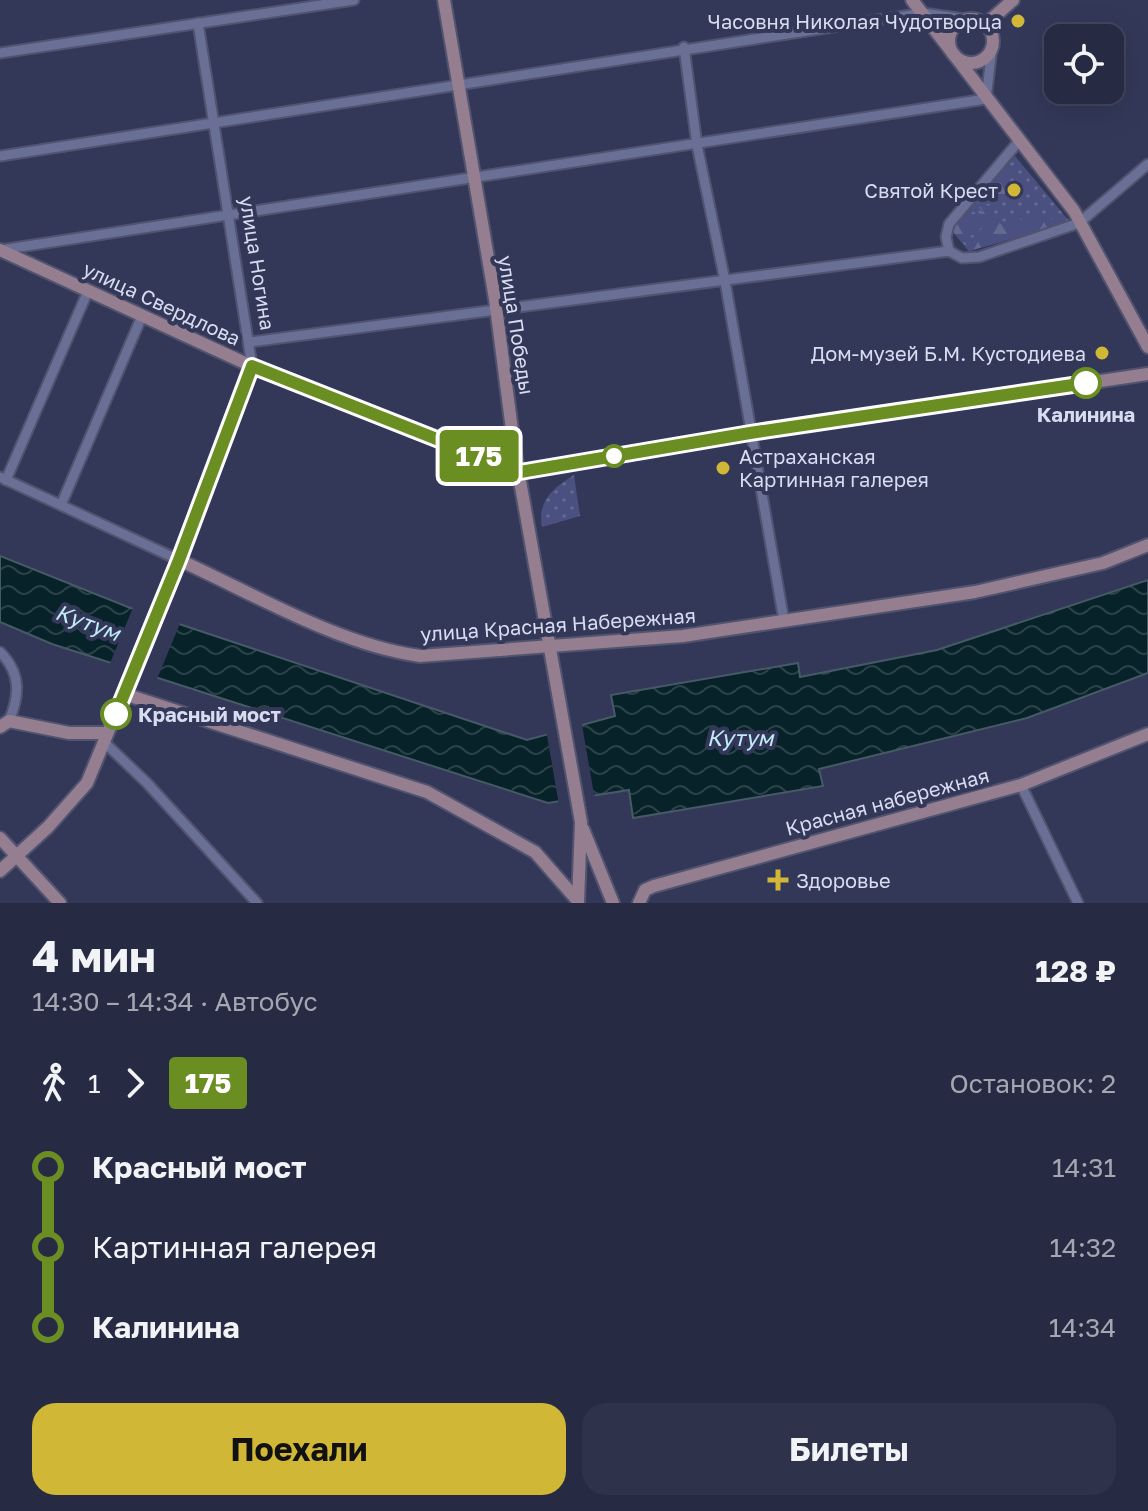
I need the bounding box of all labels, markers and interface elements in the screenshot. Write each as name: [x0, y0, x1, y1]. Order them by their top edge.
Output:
place label: Часовня Николая Чудотворца: [708, 9, 1002, 33]
marker: Часовня Николая Чудотворца: [1009, 12, 1027, 30]
map controls: [1044, 24, 1124, 104]
button: locate: [1044, 24, 1124, 104]
place label: Святой Крест: [864, 178, 998, 202]
marker: Святой Крест: [1005, 181, 1023, 199]
street label: улица Ногина: [236, 194, 280, 332]
street label: улица Победы: [494, 254, 540, 396]
street label: улица Свердлова: [79, 256, 245, 350]
place label: Дом-музей Б.М. Кустодиева: [811, 341, 1086, 365]
marker: Дом-музей Б.М. Кустодиева: [1093, 344, 1111, 362]
marker: Калинина: [1071, 368, 1101, 398]
place label: Калинина: [1037, 402, 1135, 426]
line badge: 175: [433, 430, 525, 482]
text: 175: [456, 439, 502, 472]
place label: Астраханская Картинная галерея: [739, 444, 929, 491]
unlabelled marker: [603, 445, 625, 467]
marker: Астраханская Картинная галерея: [714, 459, 732, 477]
water label: Кутум: [52, 598, 125, 646]
street label: улица Красная Набережная: [419, 602, 697, 646]
marker: Красный мост: [101, 699, 131, 729]
place label: Красный мост: [138, 702, 281, 726]
water label: Кутум: [707, 724, 774, 751]
street label: Красная набережная: [783, 762, 991, 840]
place label: Здоровье: [796, 868, 891, 892]
marker: Здоровье: [767, 869, 789, 891]
text: 4 мин: [32, 929, 156, 982]
text: 128 ₽: [1035, 953, 1116, 989]
text: 14:30 – 14:34 · Автобус: [32, 986, 318, 1017]
icon: walk: [32, 1061, 76, 1105]
icon: forward: [113, 1061, 157, 1105]
text: 175: [185, 1066, 231, 1099]
text: 1: [88, 1068, 101, 1099]
text: Остановок: 2: [950, 1068, 1116, 1099]
text: Красный мост: [92, 1149, 307, 1185]
text: 14:31: [1052, 1152, 1116, 1183]
text: Картинная галерея: [92, 1229, 377, 1265]
text: 14:32: [1049, 1232, 1116, 1263]
text: Калинина: [92, 1309, 240, 1345]
text: 14:34: [1049, 1312, 1116, 1343]
button: Поехали: [32, 1403, 566, 1495]
button: Билеты: [582, 1403, 1116, 1495]

